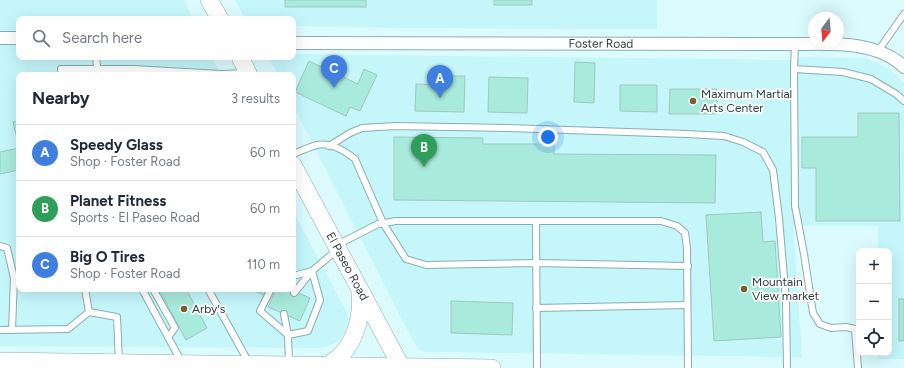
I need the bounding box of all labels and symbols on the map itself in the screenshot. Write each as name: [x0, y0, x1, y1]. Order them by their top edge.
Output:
north arrow: [808, 12, 844, 48]
street label: Foster Road: [569, 37, 633, 51]
pin: C: [321, 55, 347, 88]
pin: A: [427, 65, 453, 98]
place label: Maximum Martial Arts Center: [701, 87, 792, 115]
marker: Maximum Martial Arts Center: [688, 96, 698, 106]
your location: [538, 127, 558, 147]
pin: B: [411, 134, 437, 167]
street label: El Paseo Road: [323, 230, 371, 303]
place label: Mountain View market: [752, 275, 819, 303]
marker: Mountain View market: [739, 284, 749, 294]
place label: Arby's: [192, 302, 226, 316]
marker: Arby's: [179, 304, 189, 314]

